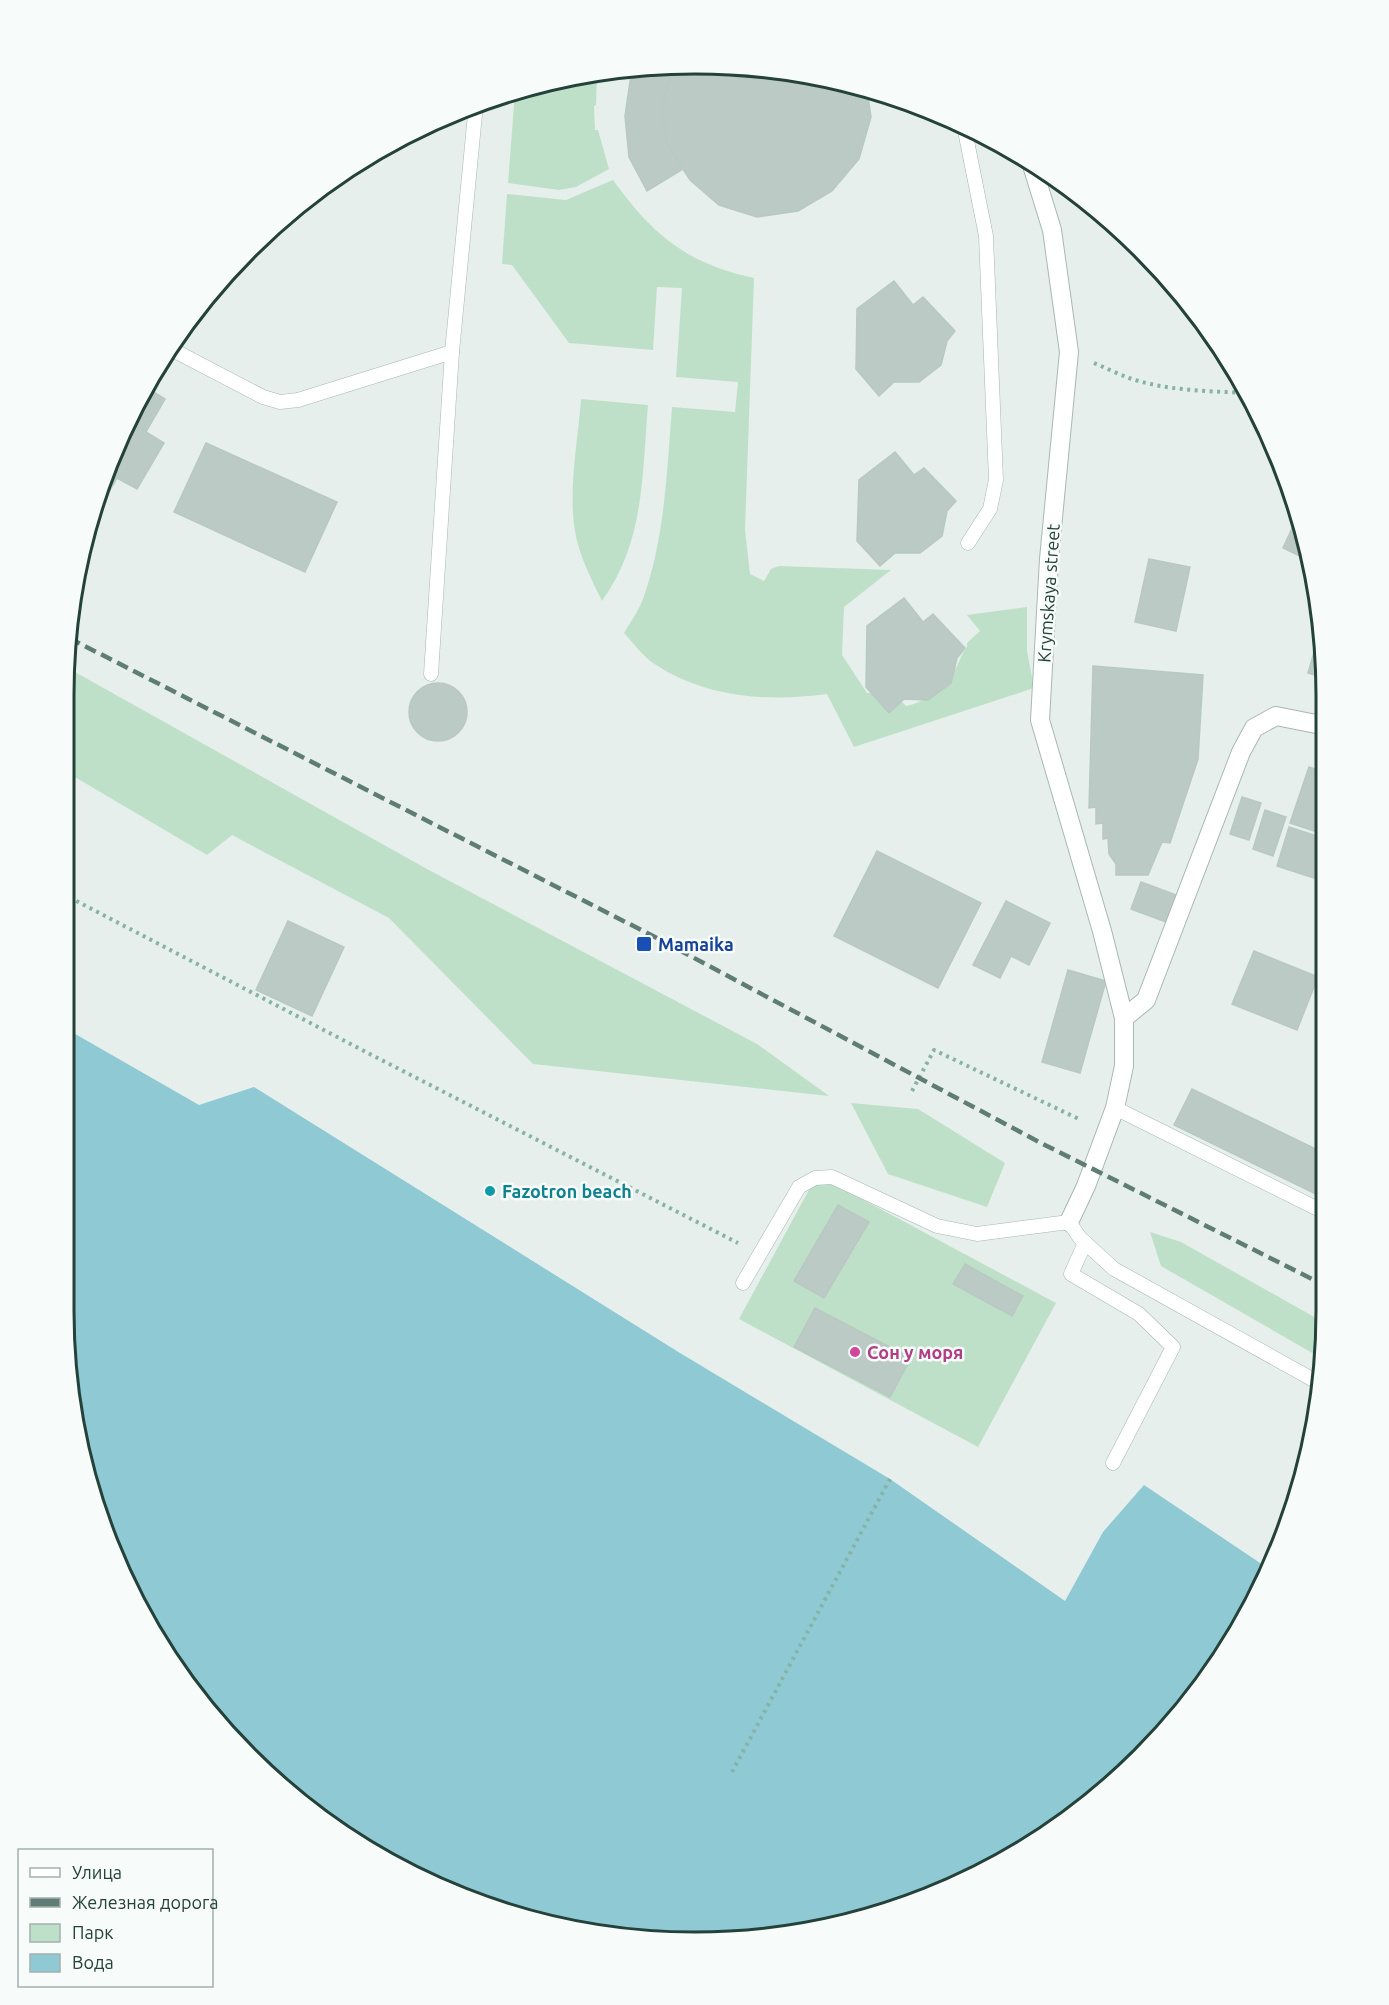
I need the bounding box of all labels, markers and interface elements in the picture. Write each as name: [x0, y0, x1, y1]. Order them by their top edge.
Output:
street label: Krymskaya street: [1033, 523, 1063, 663]
place label: Mamaika: [658, 934, 734, 954]
marker: Mamaika: [635, 935, 653, 953]
place label: Fazotron beach: [502, 1181, 632, 1201]
marker: Fazotron beach: [483, 1184, 497, 1198]
place label: Сон у моря: [867, 1342, 963, 1362]
marker: Сон у моря: [848, 1345, 862, 1359]
legend: [18, 1849, 213, 1987]
text: Улица: [72, 1862, 122, 1882]
text: Железная дорога: [72, 1892, 219, 1912]
text: Парк: [72, 1922, 113, 1942]
text: Вода: [72, 1952, 114, 1972]

